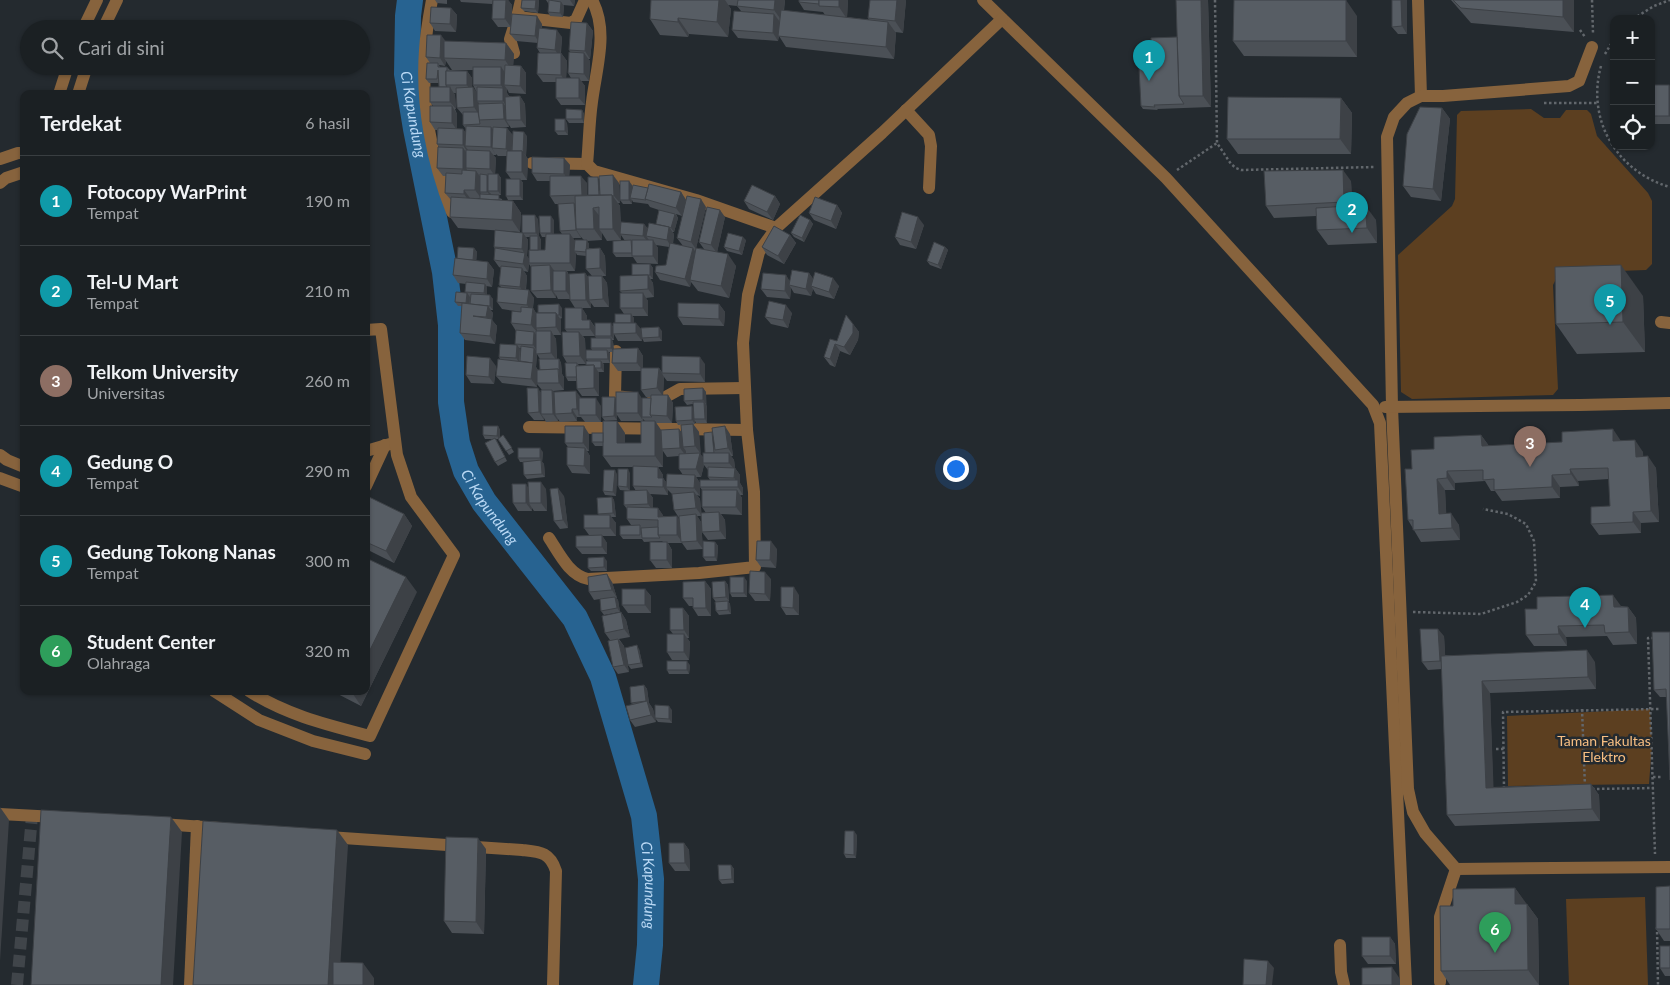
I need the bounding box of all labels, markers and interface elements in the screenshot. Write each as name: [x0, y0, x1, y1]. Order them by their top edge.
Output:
map controls: [1610, 15, 1655, 150]
button: +: [1610, 15, 1655, 60]
search box: [20, 20, 370, 75]
icon: search: [38, 34, 66, 62]
text: Cari di sini: [78, 36, 165, 59]
pin: 1: [1133, 40, 1165, 81]
button: −: [1610, 60, 1655, 105]
water label: Ci Kapundung: [398, 70, 431, 160]
button: locate: [1610, 105, 1655, 150]
text: Terdekat: [40, 110, 122, 135]
text: 6 hasil: [305, 113, 350, 132]
text: Fotocopy WarPrint: [87, 180, 247, 203]
text: 1: [51, 191, 61, 210]
text: 190 m: [305, 191, 350, 210]
pin: 2: [1336, 192, 1368, 233]
text: Tempat: [87, 203, 139, 222]
text: Tel-U Mart: [87, 270, 178, 293]
text: 2: [51, 281, 61, 300]
text: 210 m: [305, 281, 350, 300]
pin: 5: [1594, 284, 1626, 325]
text: Tempat: [87, 293, 139, 312]
text: Telkom University: [87, 360, 239, 383]
text: 3: [51, 371, 61, 390]
text: 260 m: [305, 371, 350, 390]
text: Universitas: [87, 383, 165, 402]
pin: 3: [1514, 426, 1546, 467]
text: Gedung O: [87, 450, 173, 473]
your location: [943, 456, 969, 482]
text: 4: [51, 461, 61, 480]
text: 290 m: [305, 461, 350, 480]
water label: Ci Kapundung: [458, 466, 523, 548]
text: Tempat: [87, 473, 139, 492]
text: Gedung Tokong Nanas: [87, 540, 276, 563]
text: 5: [51, 551, 61, 570]
text: 300 m: [305, 551, 350, 570]
text: Tempat: [87, 563, 139, 582]
pin: 4: [1569, 587, 1601, 628]
text: Student Center: [87, 630, 215, 653]
text: 6: [51, 641, 61, 660]
text: 320 m: [305, 641, 350, 660]
text: Olahraga: [87, 653, 150, 672]
park label: Taman Fakultas Elektro: [1557, 732, 1651, 765]
water label: Ci Kapundung: [638, 840, 660, 930]
pin: 6: [1479, 912, 1511, 953]

